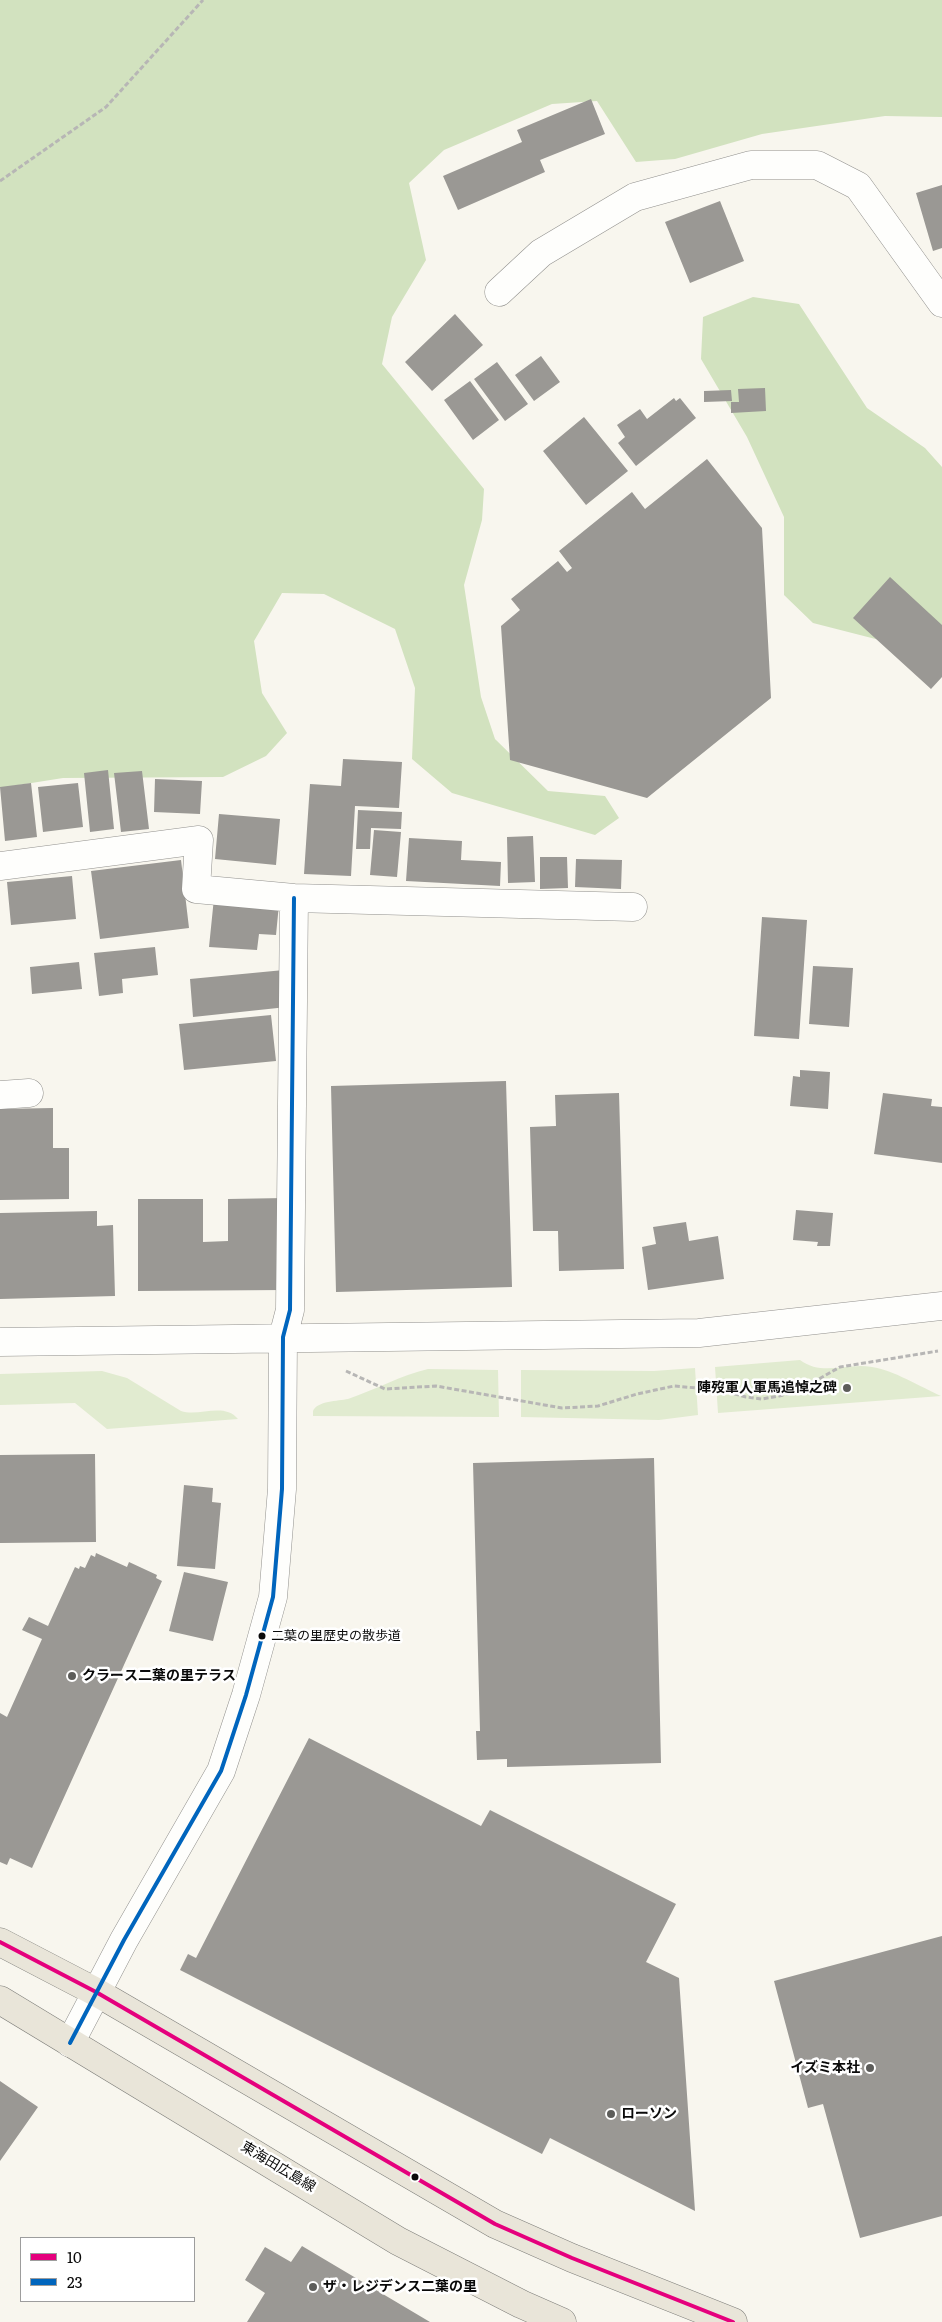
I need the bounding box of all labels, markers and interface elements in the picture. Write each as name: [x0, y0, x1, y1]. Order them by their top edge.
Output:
place label: 陣歿軍人軍馬追悼之碑: [697, 1380, 837, 1396]
marker: 陣歿軍人軍馬追悼之碑: [841, 1382, 853, 1394]
place label: 二葉の里歴史の散歩道: [271, 1628, 401, 1644]
marker: 二葉の里歴史の散歩道: [257, 1631, 267, 1641]
place label: クラース二葉の里テラス: [82, 1668, 236, 1684]
marker: クラース二葉の里テラス: [66, 1670, 78, 1682]
place label: イズミ本社: [790, 2060, 860, 2076]
marker: イズミ本社: [864, 2062, 876, 2074]
place label: ローソン: [621, 2106, 677, 2122]
marker: ローソン: [605, 2108, 617, 2120]
street label: 東海田広島線: [238, 2138, 318, 2196]
unlabelled marker: [410, 2172, 420, 2182]
legend: [20, 2237, 195, 2302]
text: 10: [67, 2245, 82, 2268]
text: 23: [67, 2270, 83, 2293]
place label: ザ・レジデンス二葉の里: [323, 2279, 477, 2295]
marker: ザ・レジデンス二葉の里: [307, 2281, 319, 2293]

